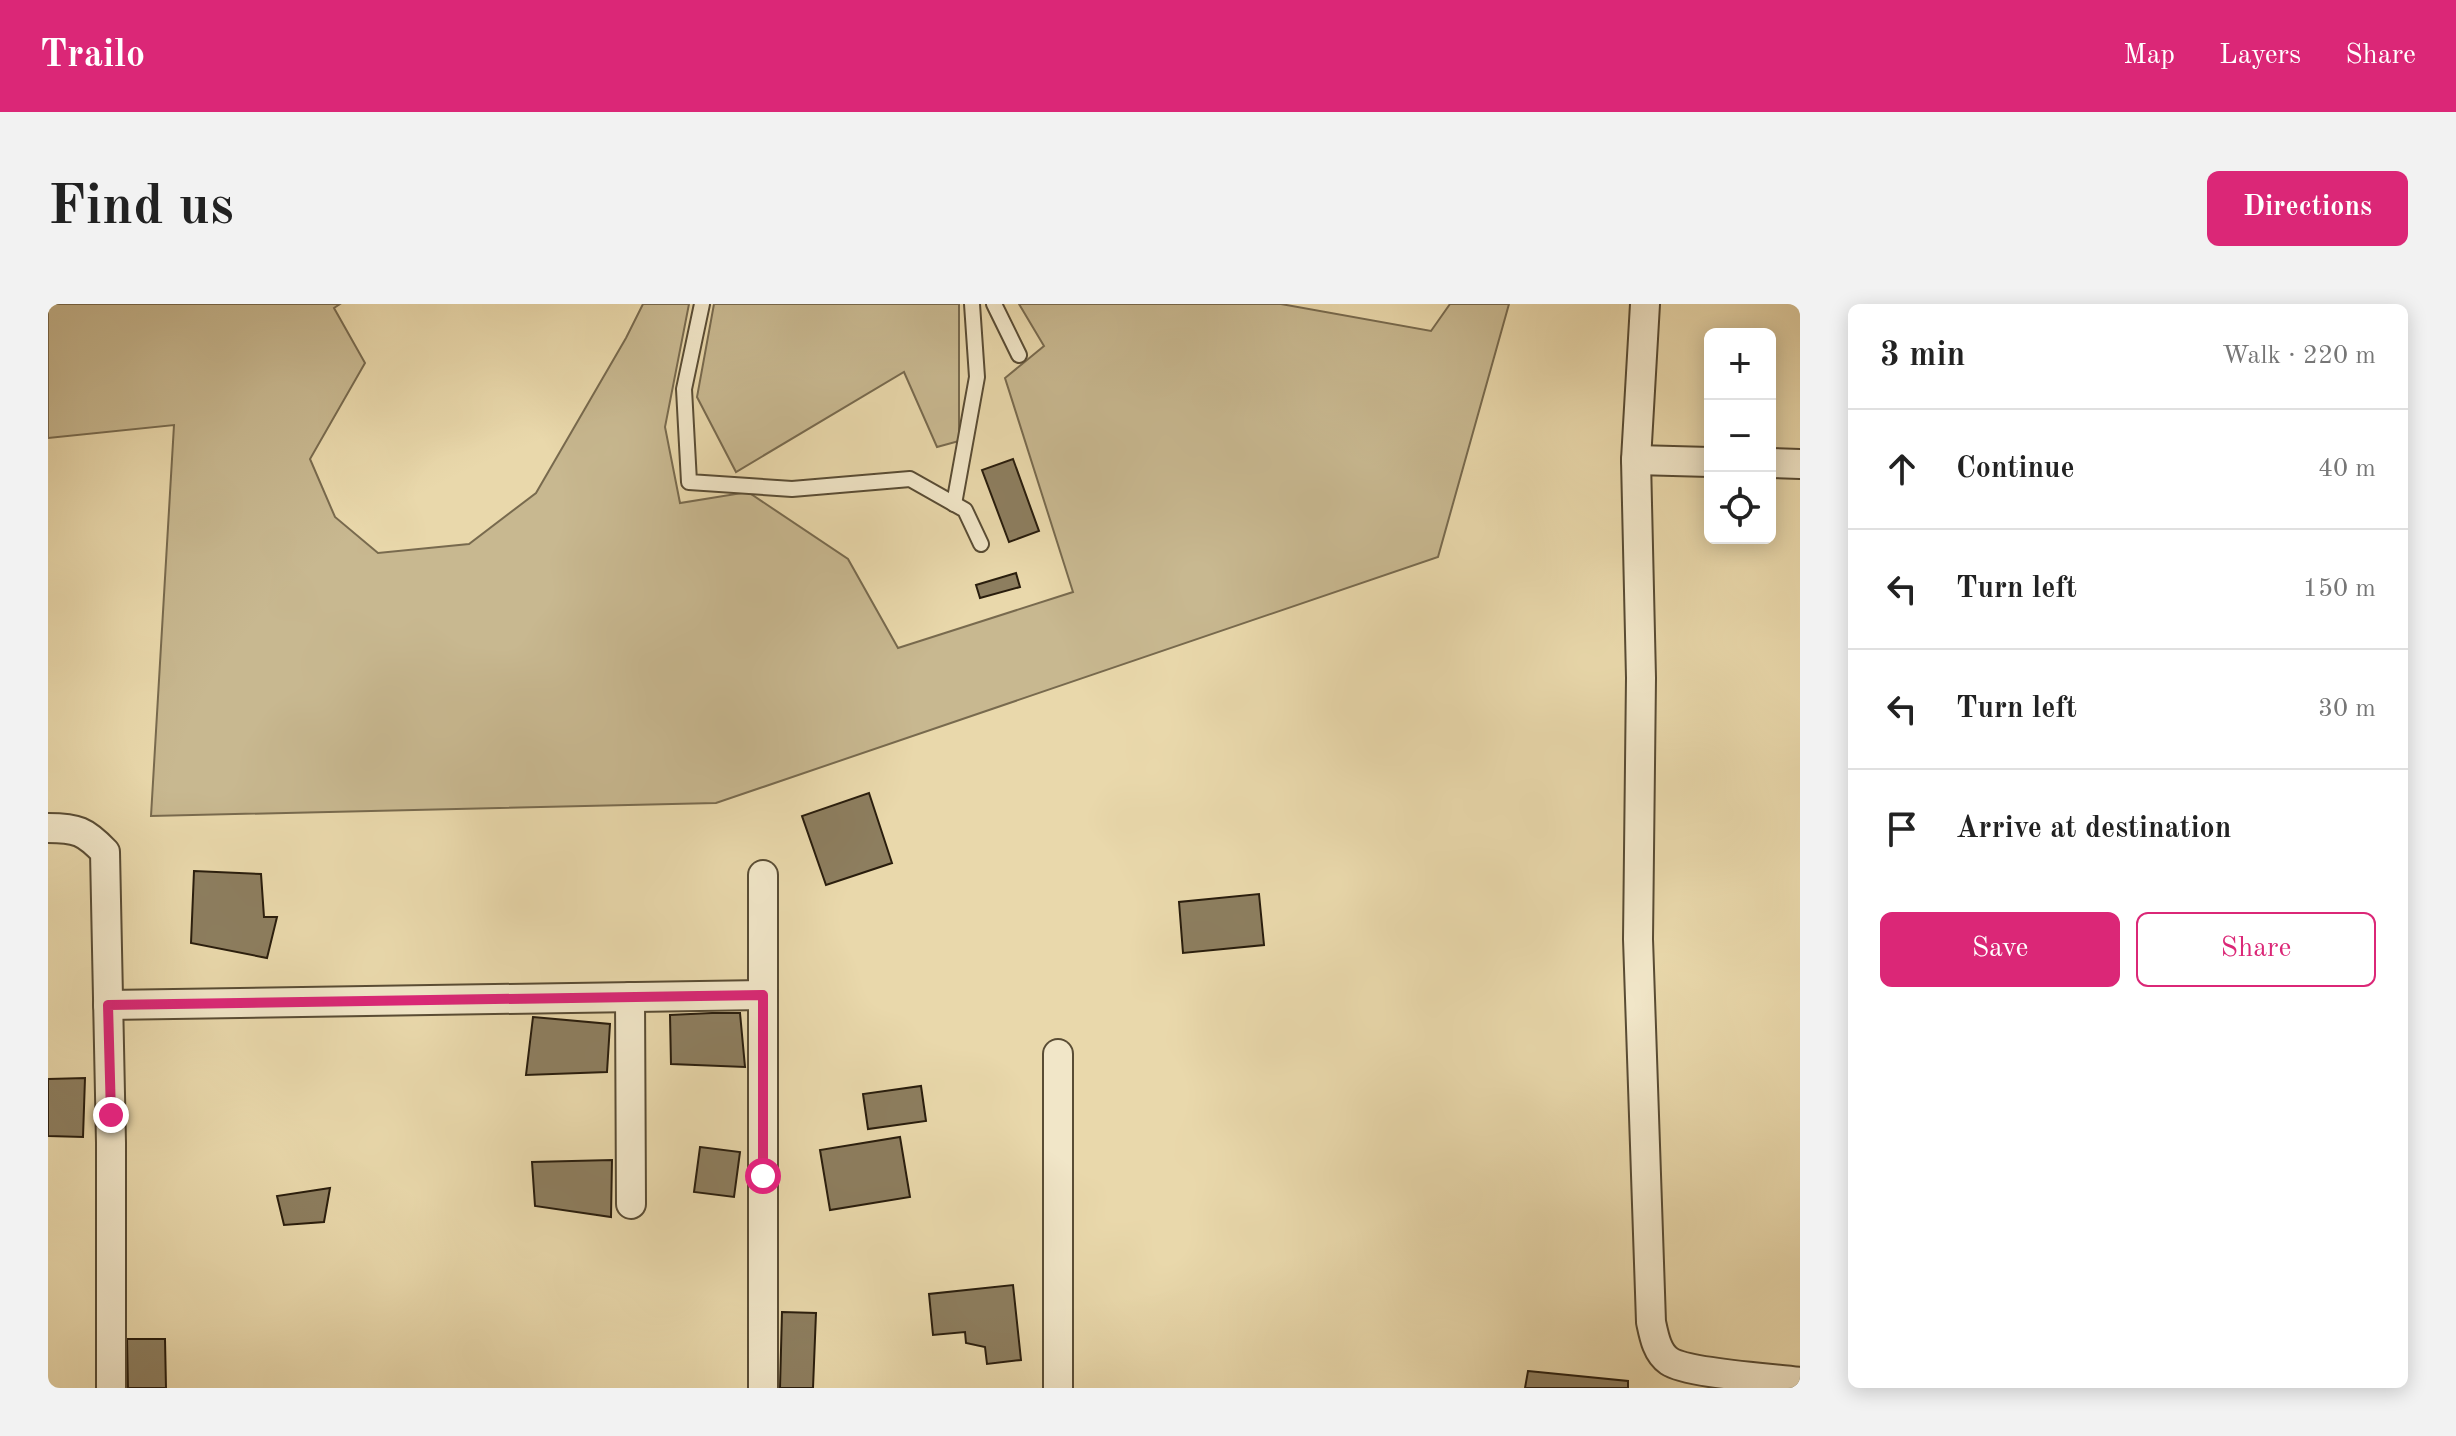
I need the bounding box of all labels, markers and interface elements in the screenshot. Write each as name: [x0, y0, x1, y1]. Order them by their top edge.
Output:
text: Trailo: [40, 37, 145, 75]
text: Map: [2123, 42, 2175, 70]
text: Layers: [2219, 42, 2301, 70]
text: Share: [2345, 42, 2416, 70]
button: Directions: [2207, 171, 2408, 246]
text: Find us: [48, 180, 234, 236]
map controls: [1704, 328, 1776, 544]
button: +: [1704, 328, 1776, 400]
text: 3 min: [1880, 339, 1965, 373]
text: Walk · 220 m: [2222, 343, 2376, 369]
button: −: [1704, 400, 1776, 472]
icon: ahead: [1880, 447, 1924, 491]
text: Continue: [1956, 454, 2075, 484]
text: 40 m: [2318, 456, 2376, 482]
button: locate: [1704, 472, 1776, 544]
icon: left: [1880, 567, 1924, 611]
text: Turn left: [1956, 574, 2077, 604]
text: 150 m: [2303, 576, 2376, 602]
icon: left: [1880, 687, 1924, 731]
text: Turn left: [1956, 694, 2077, 724]
text: 30 m: [2318, 696, 2376, 722]
icon: arrive: [1880, 807, 1924, 851]
text: Arrive at destination: [1956, 814, 2231, 844]
button: Save: [1880, 912, 2120, 987]
button: Share: [2136, 912, 2376, 987]
route end: [93, 1097, 129, 1133]
route start: [745, 1158, 781, 1194]

